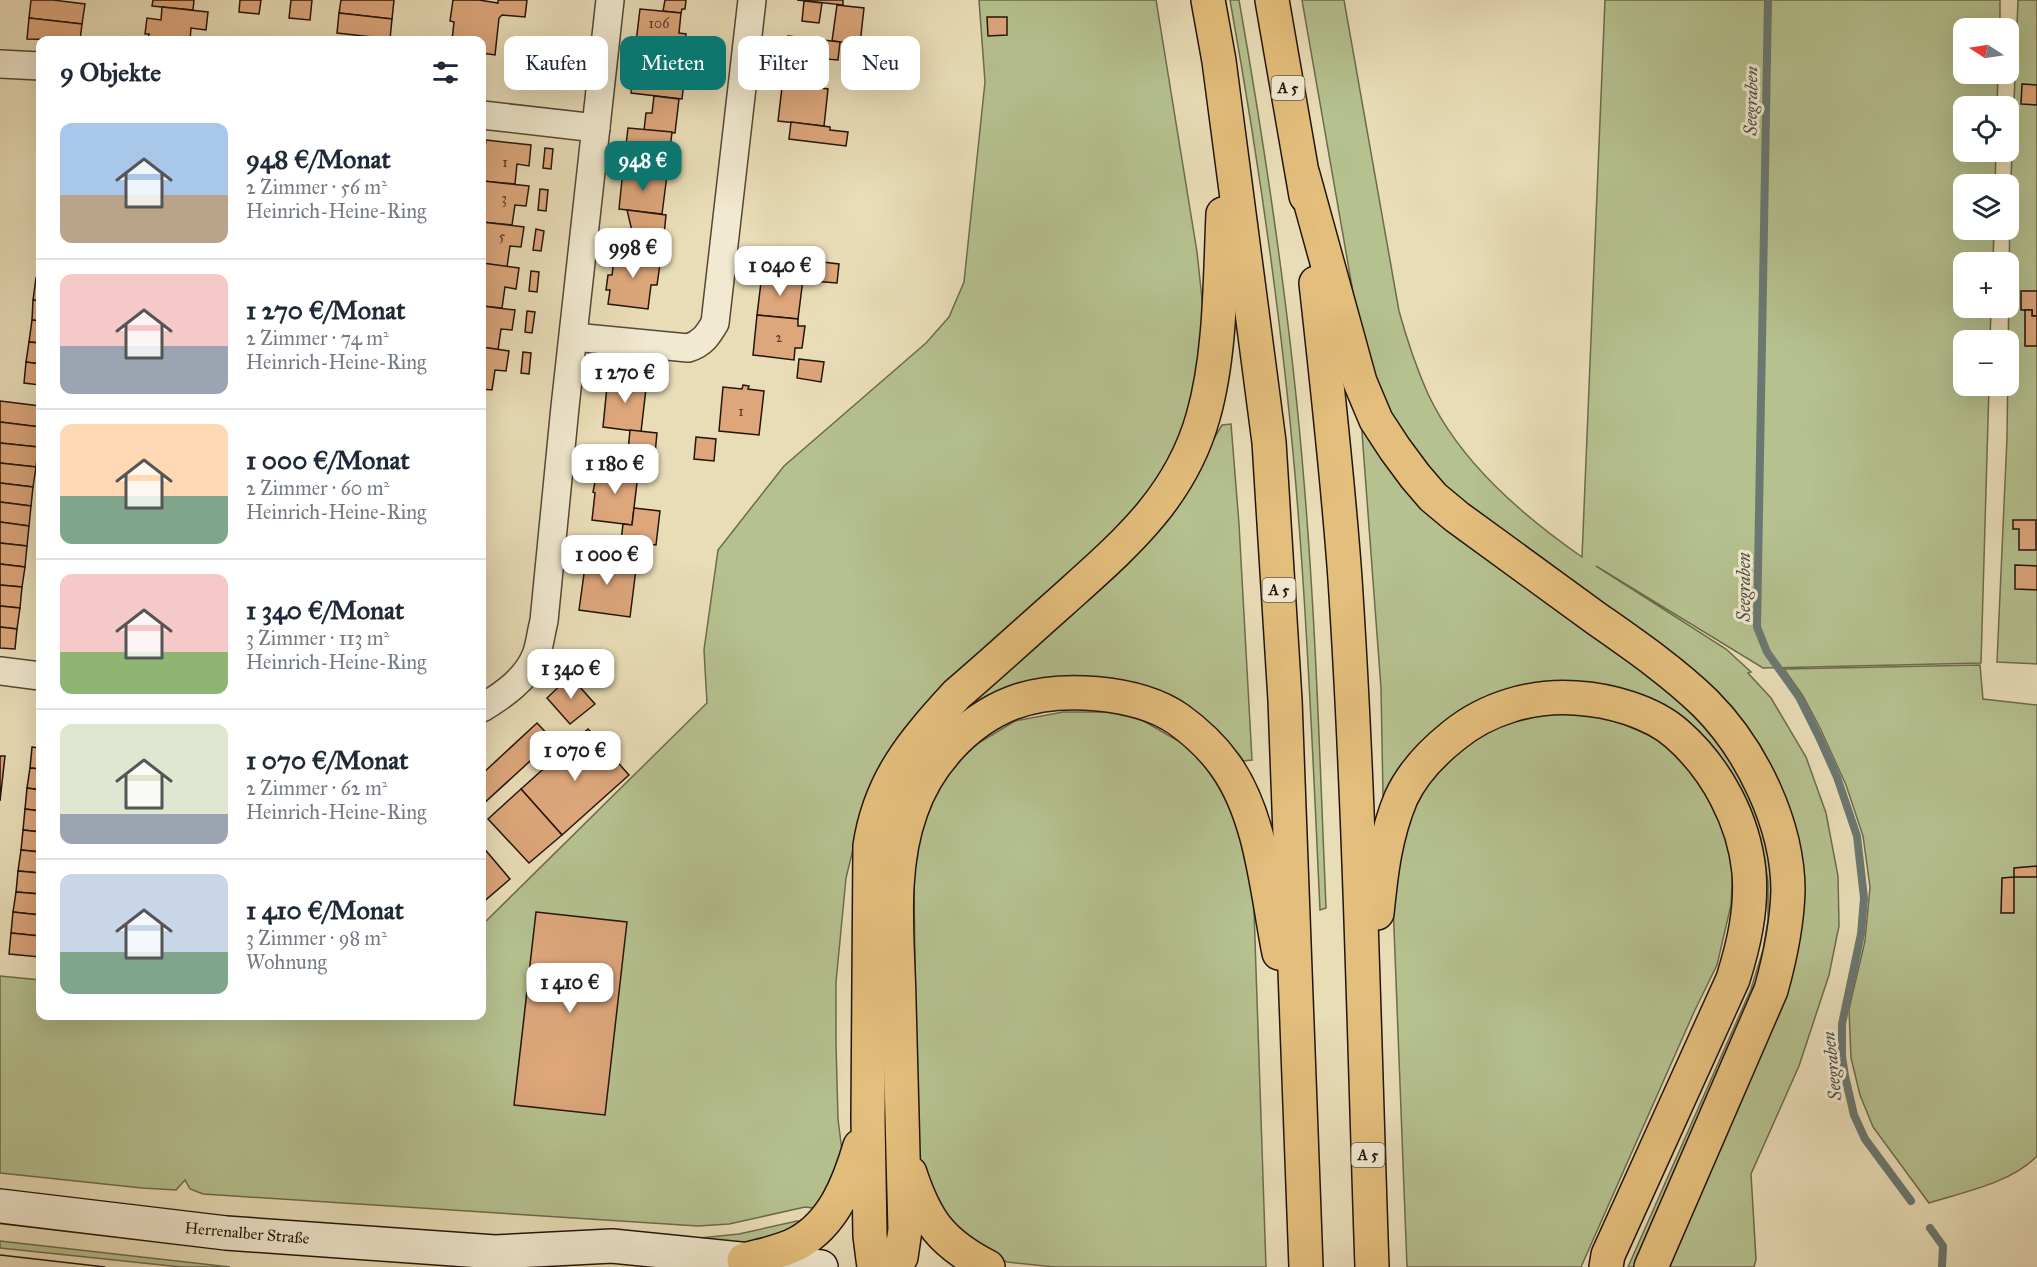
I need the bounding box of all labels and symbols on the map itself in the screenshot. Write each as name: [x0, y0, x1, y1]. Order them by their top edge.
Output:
house number: 106: [649, 15, 670, 32]
north arrow: [1953, 18, 2019, 84]
water label: Seegraben: [1739, 66, 1763, 137]
road number: A 5: [1272, 76, 1304, 100]
pin: 948 €: [601, 141, 685, 192]
house number: 1: [502, 154, 508, 171]
house number: 3: [501, 190, 507, 207]
house number: 5: [499, 228, 506, 245]
pin: 998 €: [591, 228, 675, 279]
pin: 1 040 €: [725, 246, 835, 297]
house number: 2: [776, 329, 783, 346]
pin: 1 270 €: [570, 353, 680, 404]
house number: 1: [738, 403, 744, 420]
pin: 1 180 €: [560, 444, 670, 495]
pin: 1 000 €: [552, 535, 662, 586]
water label: Seegraben: [1733, 552, 1755, 623]
road number: A 5: [1262, 578, 1296, 602]
pin: 1 340 €: [516, 649, 626, 700]
pin: 1 070 €: [520, 731, 630, 782]
pin: 1 410 €: [515, 963, 625, 1014]
water label: Seegraben: [1817, 1030, 1847, 1103]
road number: A 5: [1352, 1143, 1384, 1167]
street label: Herrenalber Straße: [184, 1218, 310, 1248]

